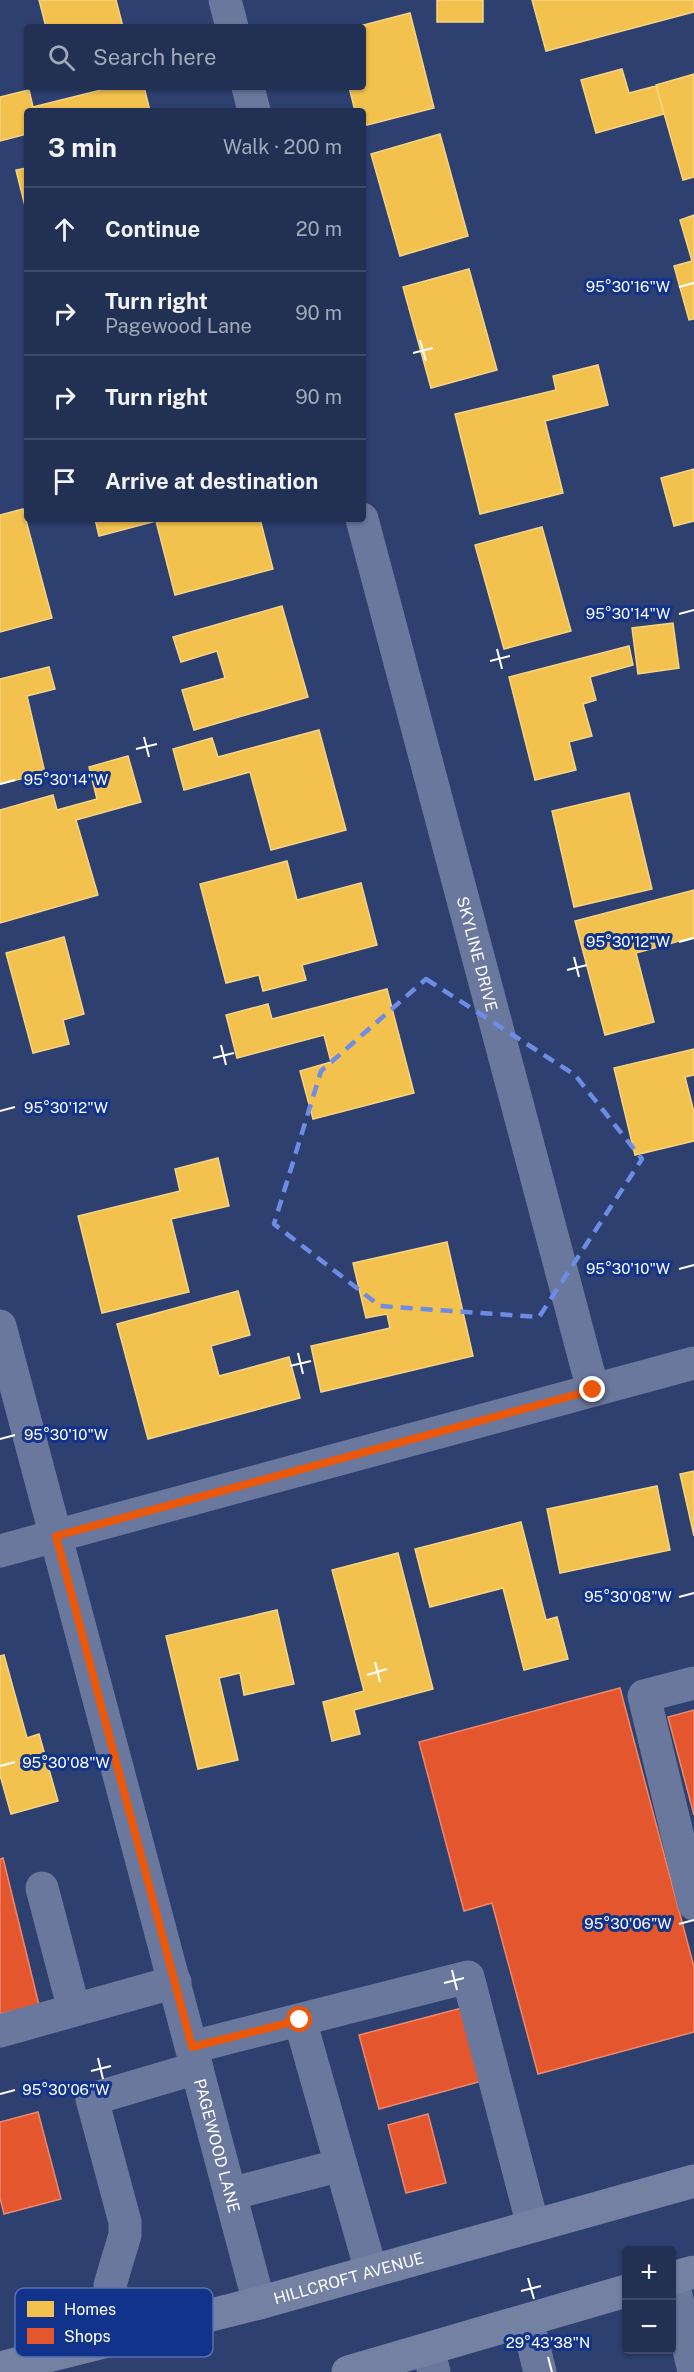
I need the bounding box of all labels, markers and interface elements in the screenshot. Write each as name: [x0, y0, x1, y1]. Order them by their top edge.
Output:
search box: [24, 24, 366, 90]
icon: search: [45, 41, 78, 74]
text: Search here: [93, 44, 217, 70]
text: 3 min: [48, 132, 117, 163]
text: Walk · 200 m: [223, 135, 342, 159]
icon: ahead: [48, 213, 81, 246]
text: Continue: [105, 216, 200, 242]
text: 20 m: [296, 217, 342, 241]
text: 95°30'16"W: [586, 278, 670, 295]
text: Turn right: [105, 288, 208, 314]
icon: right: [48, 297, 81, 330]
text: 90 m: [295, 301, 342, 325]
text: Pagewood Lane: [105, 314, 252, 338]
icon: right: [48, 381, 81, 414]
text: Turn right: [105, 384, 208, 410]
text: 90 m: [295, 385, 342, 409]
icon: arrive: [48, 465, 81, 498]
text: Arrive at destination: [105, 468, 318, 494]
text: 95°30'14"W: [586, 605, 670, 622]
text: 95°30'14"W: [24, 771, 108, 788]
street label: SKYLINE DRIVE: [453, 894, 502, 1014]
text: 95°30'12"W: [586, 933, 670, 950]
text: 95°30'12"W: [24, 1099, 108, 1116]
text: 95°30'10"W: [586, 1260, 670, 1277]
route end: [579, 1376, 605, 1402]
text: 95°30'10"W: [24, 1426, 108, 1443]
text: 95°30'08"W: [584, 1588, 672, 1605]
text: 95°30'08"W: [22, 1754, 110, 1771]
text: 95°30'06"W: [584, 1915, 672, 1932]
route start: [286, 2006, 312, 2032]
street label: PAGEWOOD LANE: [190, 2077, 244, 2215]
text: 95°30'06"W: [22, 2081, 110, 2098]
map controls: [622, 2246, 676, 2354]
button: +: [622, 2246, 676, 2300]
street label: HILLCROFT AVENUE: [271, 2248, 426, 2308]
legend: [15, 2288, 213, 2357]
text: Homes: [64, 2300, 116, 2319]
button: −: [622, 2300, 676, 2354]
text: Shops: [64, 2327, 111, 2346]
text: 29°43'38"N: [506, 2334, 590, 2351]

